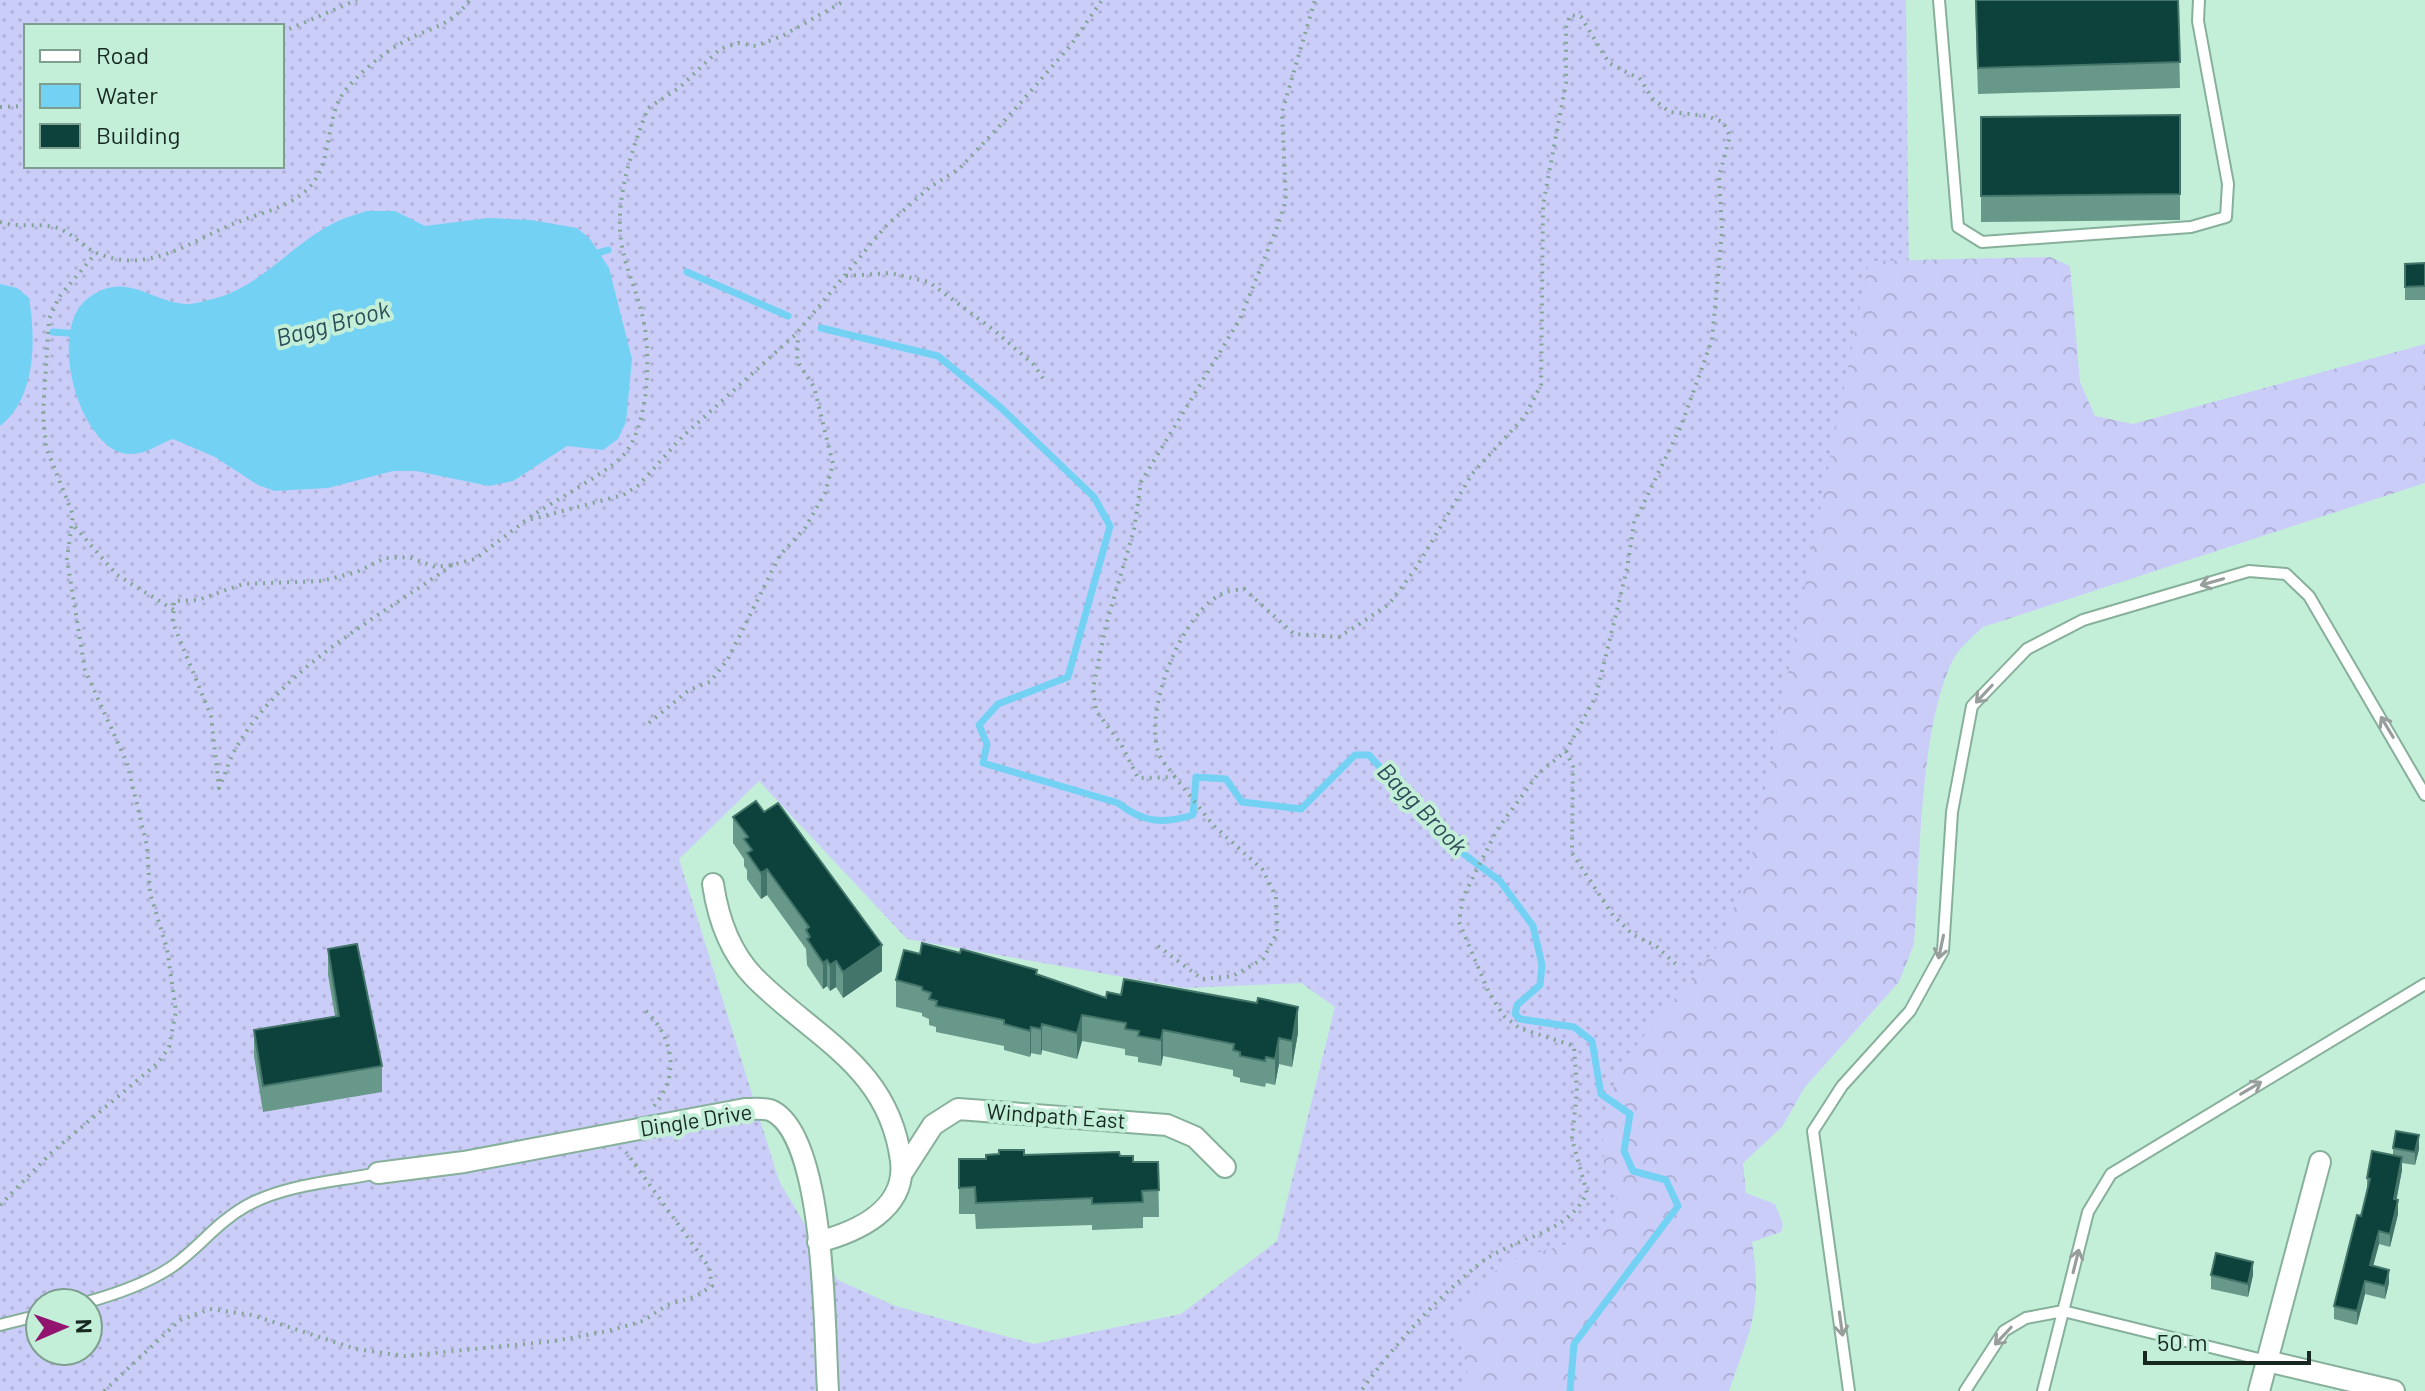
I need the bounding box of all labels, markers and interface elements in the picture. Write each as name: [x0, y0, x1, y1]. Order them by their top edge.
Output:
legend: [24, 24, 284, 168]
text: Road: [96, 40, 149, 69]
text: Water: [96, 80, 158, 109]
text: Building: [96, 120, 180, 149]
water label: Bagg Brook: [273, 293, 393, 352]
one-way arrow: [2200, 575, 2226, 590]
one-way arrow: [1975, 684, 1994, 703]
one-way arrow: [2378, 716, 2394, 739]
water label: Bagg Brook: [1372, 756, 1474, 860]
one-way arrow: [1933, 933, 1948, 959]
one-way arrow: [2239, 1080, 2262, 1096]
street label: Dingle Drive: [638, 1097, 754, 1141]
street label: Windpath East: [986, 1097, 1126, 1133]
one-way arrow: [2069, 1249, 2084, 1275]
north arrow: [24, 1287, 104, 1367]
one-way arrow: [1834, 1311, 1849, 1336]
scale bar: [2145, 1315, 2309, 1365]
text: N: [72, 1318, 98, 1334]
one-way arrow: [1994, 1326, 2013, 1346]
text: 50 m: [2157, 1327, 2208, 1356]

